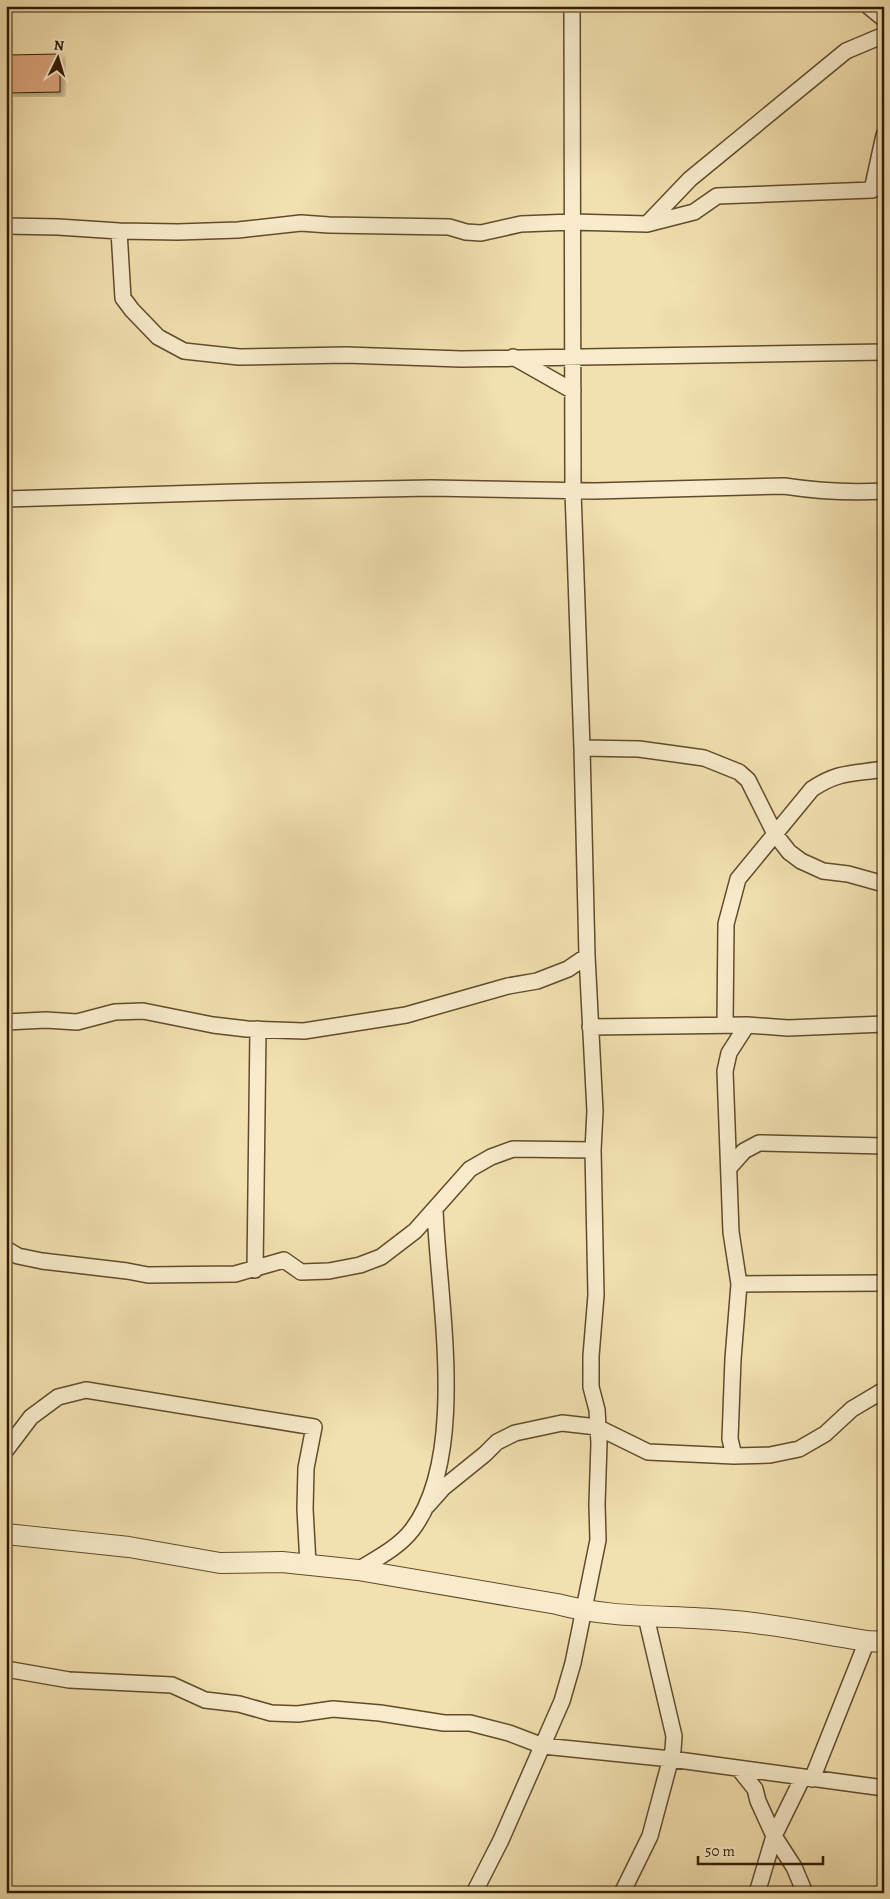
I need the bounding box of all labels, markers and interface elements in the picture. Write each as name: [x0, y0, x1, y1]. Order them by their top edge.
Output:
north arrow: [32, 32, 82, 82]
text: N: [53, 36, 65, 55]
scale bar: [698, 1834, 822, 1866]
text: 50 m: [705, 1841, 735, 1861]

